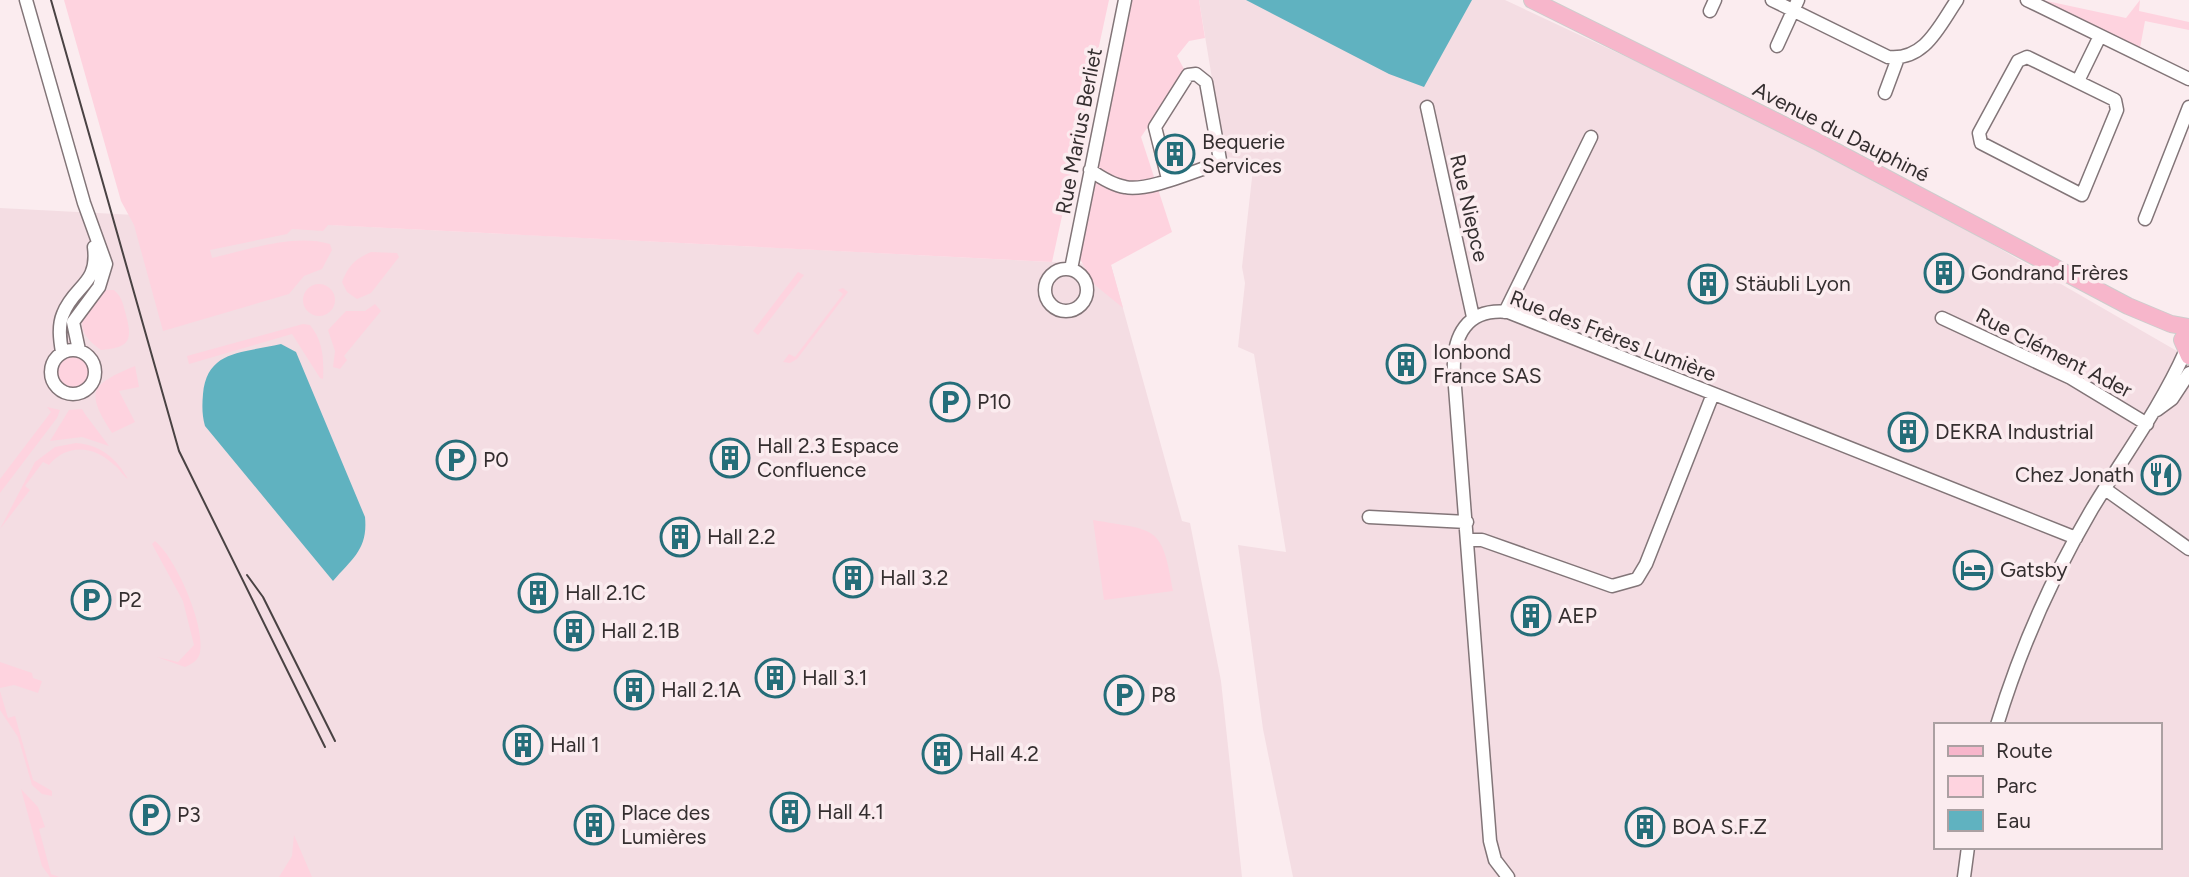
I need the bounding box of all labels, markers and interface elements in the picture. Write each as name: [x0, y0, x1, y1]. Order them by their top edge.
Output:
street label: Rue Marius Berliet: [1050, 46, 1107, 216]
street label: Avenue du Dauphiné: [1749, 76, 1934, 187]
place label: Bequerie Services: [1202, 129, 1285, 178]
building icon: Bequerie Services: [1154, 133, 1196, 175]
street label: Rue Niepce: [1445, 152, 1494, 264]
building icon: Gondrand Frères: [1923, 252, 1965, 294]
place label: Gondrand Frères: [1971, 260, 2128, 285]
building icon: Stäubli Lyon: [1687, 263, 1729, 305]
place label: Stäubli Lyon: [1735, 271, 1851, 296]
street label: Rue des Frères Lumière: [1506, 285, 1720, 386]
street label: Rue Clément Ader: [1972, 302, 2136, 403]
place label: Ionbond France SAS: [1433, 339, 1542, 388]
building icon: Ionbond France SAS: [1385, 343, 1427, 385]
parking icon: P10: [929, 381, 971, 423]
place label: P10: [977, 389, 1011, 414]
building icon: DEKRA Industrial: [1887, 411, 1929, 453]
place label: DEKRA Industrial: [1935, 419, 2094, 444]
place label: Hall 2.3 Espace Confluence: [757, 433, 899, 482]
building icon: Hall 2.3 Espace Confluence: [709, 437, 751, 479]
parking icon: P0: [435, 439, 477, 481]
place label: P0: [483, 447, 509, 472]
restaurant icon: Chez Jonath: [2140, 454, 2182, 496]
place label: Chez Jonath: [2015, 462, 2134, 487]
building icon: Hall 2.2: [659, 516, 701, 558]
place label: Hall 2.2: [707, 524, 776, 549]
hotel icon: Gatsby: [1952, 549, 1994, 591]
building icon: Hall 3.2: [832, 557, 874, 599]
place label: Gatsby: [2000, 557, 2067, 582]
place label: Hall 3.2: [880, 565, 948, 590]
building icon: Hall 2.1C: [517, 572, 559, 614]
parking icon: P2: [70, 579, 112, 621]
place label: Hall 2.1C: [565, 580, 646, 605]
place label: P2: [118, 587, 142, 612]
building icon: AEP: [1510, 595, 1552, 637]
place label: AEP: [1558, 603, 1597, 628]
building icon: Hall 2.1B: [553, 610, 595, 652]
place label: Hall 2.1B: [601, 618, 680, 643]
building icon: Hall 3.1: [754, 657, 796, 699]
place label: Hall 3.1: [802, 665, 867, 690]
building icon: Hall 2.1A: [613, 669, 655, 711]
parking icon: P8: [1103, 674, 1145, 716]
place label: Hall 2.1A: [661, 677, 741, 702]
place label: P8: [1151, 682, 1176, 707]
legend: [1934, 723, 2161, 849]
building icon: Hall 1: [502, 724, 544, 766]
place label: Hall 1: [550, 732, 600, 757]
building icon: Hall 4.2: [921, 733, 963, 775]
text: Route: [1996, 738, 2052, 763]
place label: Hall 4.2: [969, 741, 1039, 766]
text: Parc: [1996, 773, 2037, 798]
building icon: Hall 4.1: [769, 791, 811, 833]
parking icon: P3: [129, 794, 171, 836]
place label: Hall 4.1: [817, 799, 884, 824]
place label: Place des Lumières: [621, 800, 710, 849]
place label: P3: [177, 802, 201, 827]
building icon: Place des Lumières: [573, 804, 615, 846]
building icon: BOA S.F.Z: [1624, 806, 1666, 848]
text: Eau: [1996, 808, 2031, 833]
place label: BOA S.F.Z: [1672, 814, 1767, 839]

